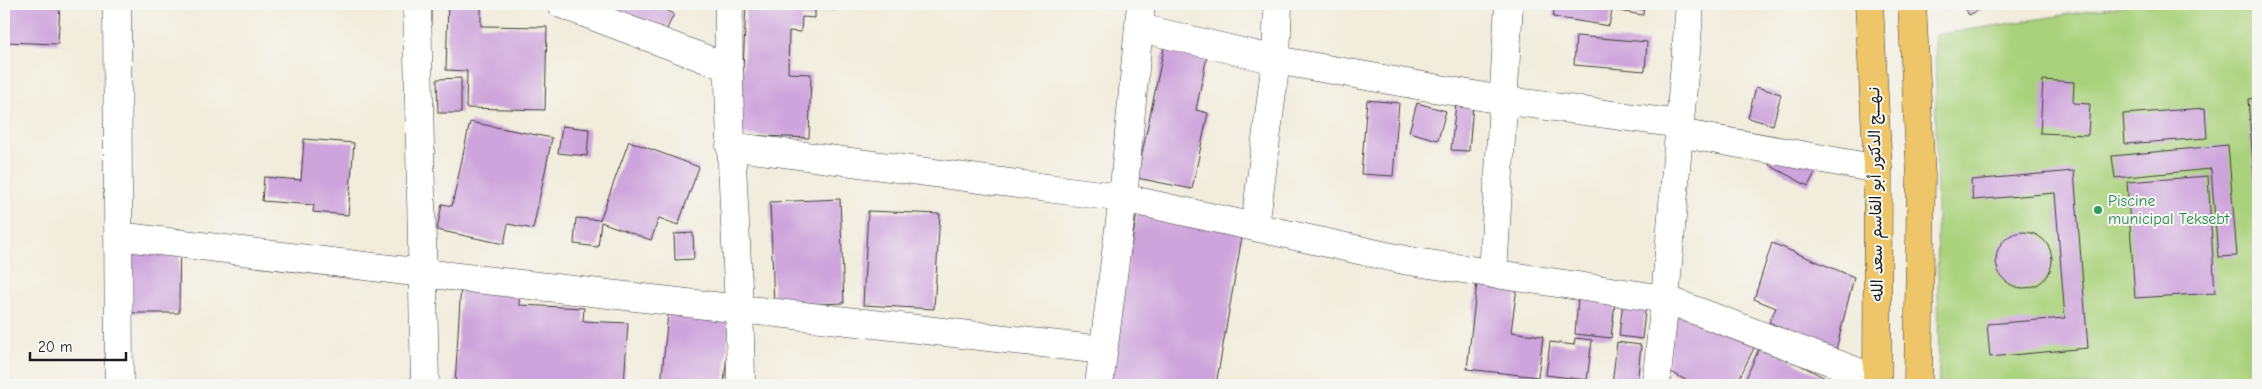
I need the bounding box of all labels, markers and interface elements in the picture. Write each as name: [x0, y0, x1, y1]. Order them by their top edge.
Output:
street label: نـهـــج الدكتور أبو القاسم سعد الله: [1865, 86, 1890, 301]
place label: Piscine municipal Teksebt: [2108, 192, 2230, 228]
marker: Piscine municipal Teksebt: [2092, 204, 2104, 216]
scale bar: [30, 329, 126, 361]
text: 20 m: [38, 338, 72, 356]

